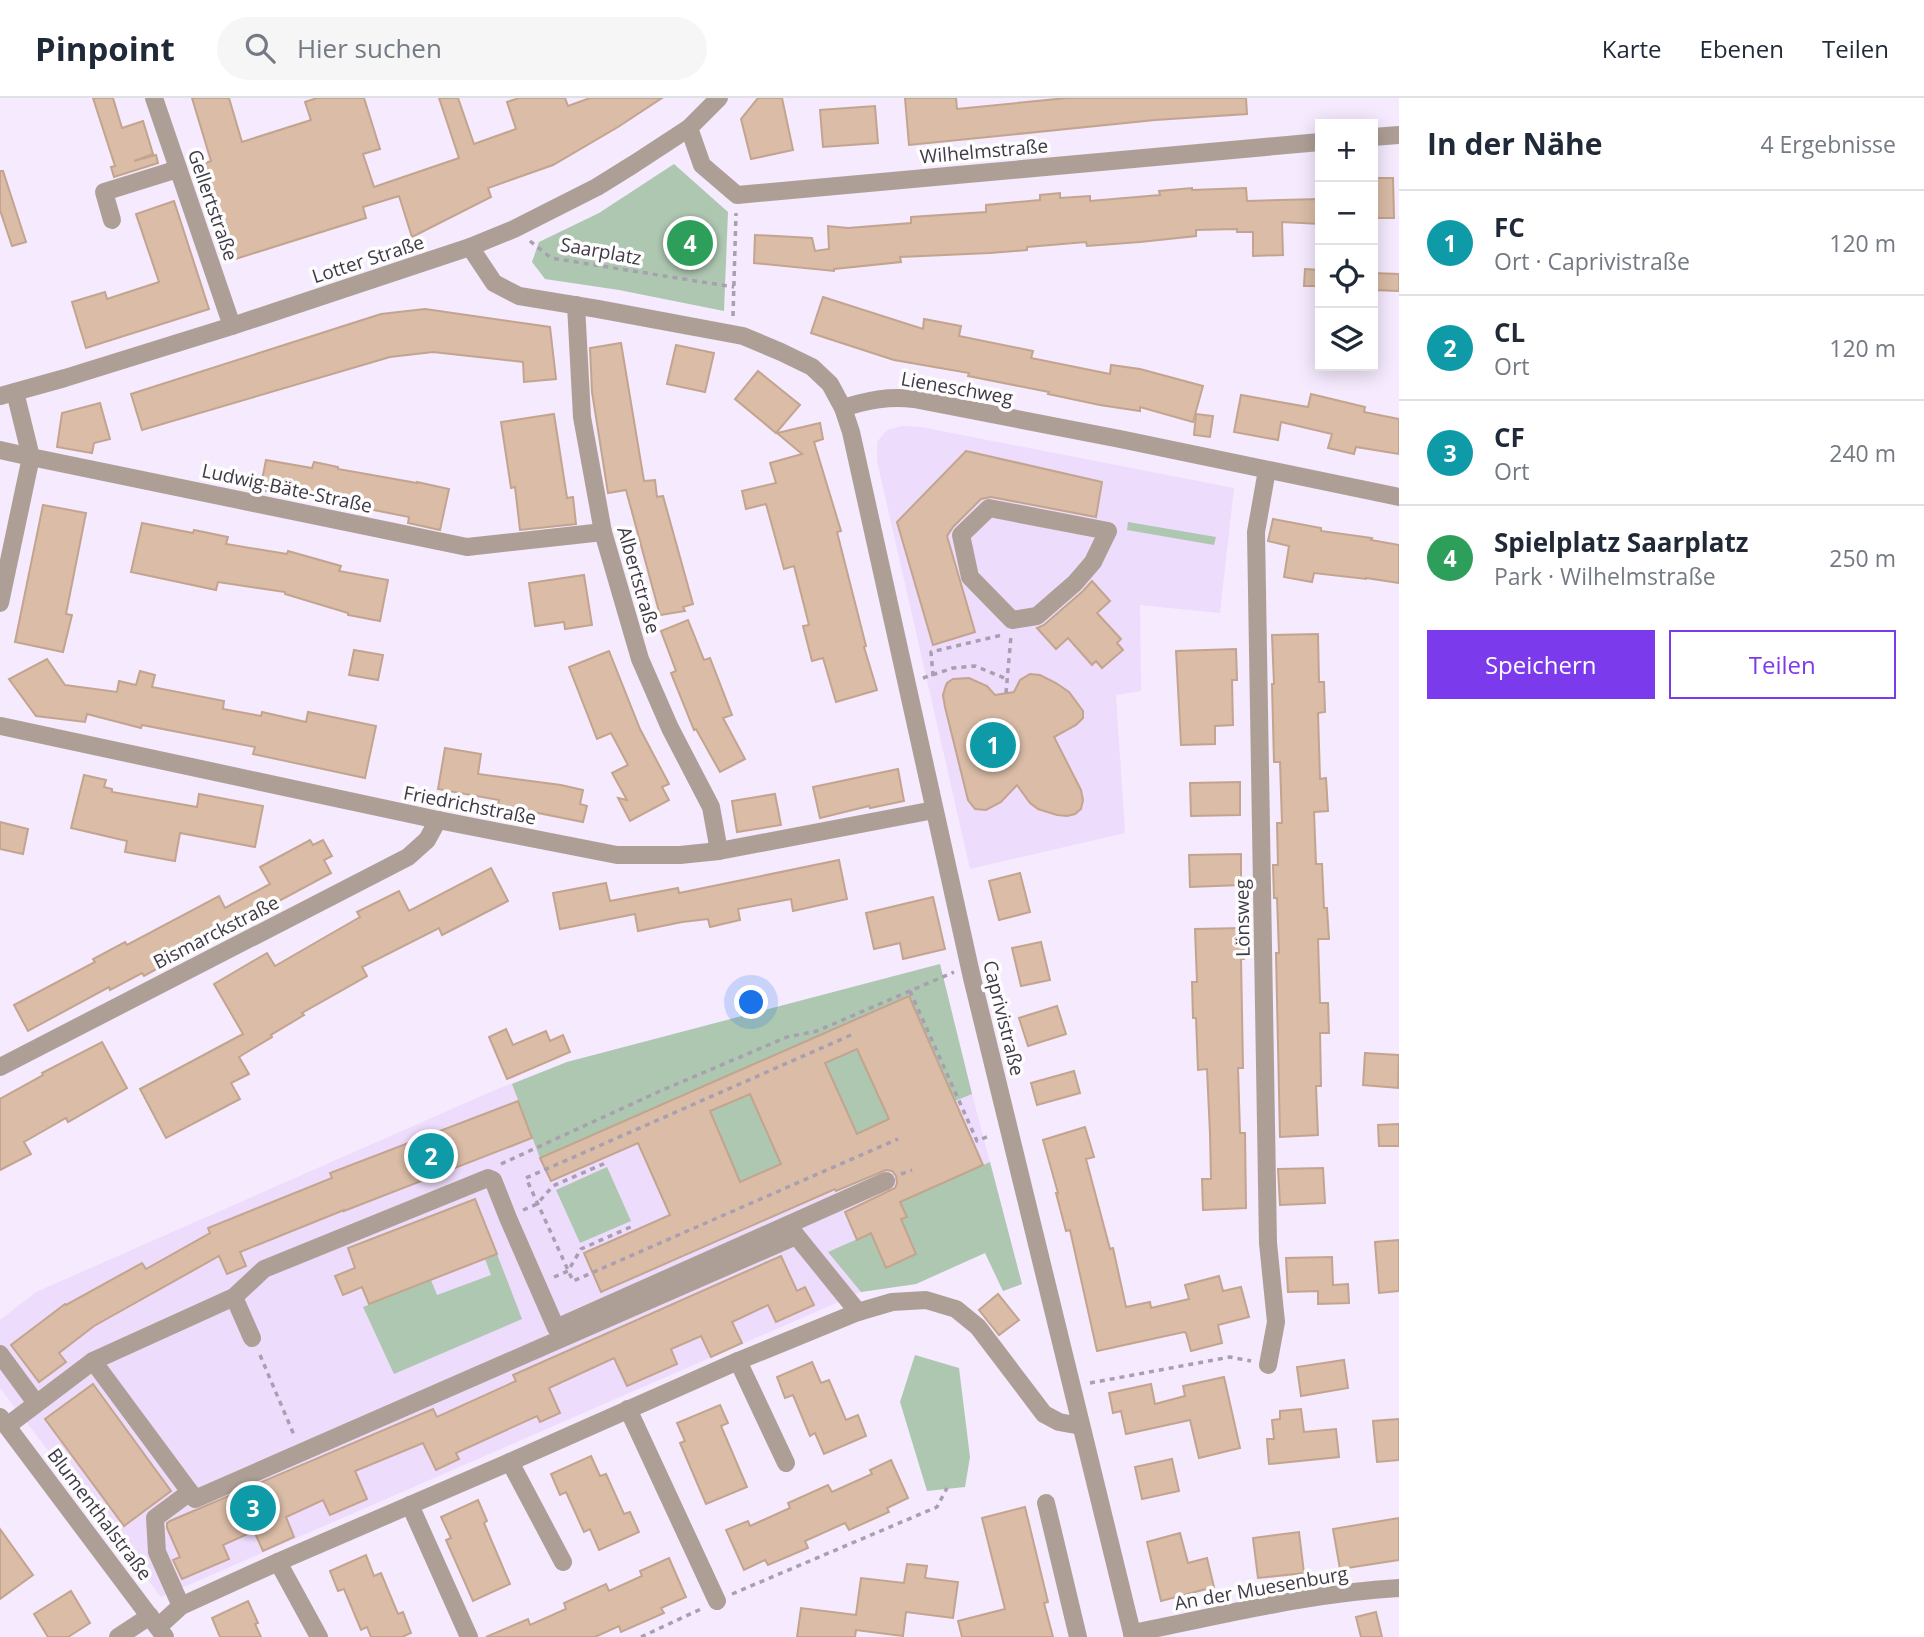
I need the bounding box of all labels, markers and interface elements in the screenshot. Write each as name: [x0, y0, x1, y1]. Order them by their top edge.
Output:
search box: [217, 17, 707, 80]
text: Pinpoint: [35, 26, 175, 71]
icon: search: [241, 29, 279, 67]
text: Hier suchen: [297, 30, 442, 66]
text: Karte: [1602, 32, 1662, 65]
text: Ebenen: [1700, 32, 1784, 65]
text: Teilen: [1822, 32, 1889, 65]
map controls: [1315, 119, 1378, 371]
button: +: [1315, 119, 1378, 182]
text: In der Nähe: [1427, 123, 1603, 164]
text: 4 Ergebnisse: [1760, 128, 1896, 160]
street label: Wilhelmstraße: [919, 132, 1049, 170]
street label: Gellertstraße: [182, 146, 244, 264]
button: −: [1315, 182, 1378, 245]
text: FC: [1494, 209, 1525, 245]
pin: 4: [667, 217, 713, 269]
text: 1: [1443, 227, 1457, 259]
text: 120 m: [1829, 227, 1896, 259]
street label: Lotter Straße: [309, 229, 427, 289]
street label: Saarplatz: [558, 231, 644, 271]
button: locate: [1315, 245, 1378, 308]
text: Ort · Caprivistraße: [1494, 245, 1690, 277]
button: layers: [1315, 308, 1378, 371]
text: CL: [1494, 314, 1525, 350]
text: 2: [1443, 332, 1457, 364]
text: 120 m: [1829, 332, 1896, 364]
text: Ort: [1494, 350, 1530, 382]
street label: Lieneschweg: [899, 365, 1015, 411]
text: CF: [1494, 419, 1525, 455]
text: 3: [1443, 437, 1457, 469]
text: 240 m: [1829, 437, 1896, 469]
text: Ort: [1494, 455, 1530, 487]
street label: Ludwig-Bäte-Straße: [199, 457, 375, 519]
street label: Albertstraße: [611, 523, 667, 637]
text: Spielplatz Saarplatz: [1494, 524, 1748, 560]
text: 4: [1443, 542, 1457, 574]
text: 250 m: [1829, 542, 1896, 574]
text: Park · Wilhelmstraße: [1494, 560, 1716, 592]
button: Speichern: [1427, 630, 1655, 699]
button: Teilen: [1669, 630, 1896, 699]
pin: 1: [970, 719, 1016, 771]
street label: Friedrichstraße: [401, 779, 539, 831]
street label: Lönsweg: [1228, 879, 1256, 957]
street label: Bismarckstraße: [149, 889, 283, 975]
street label: Caprivistraße: [977, 958, 1031, 1078]
your location: [734, 985, 768, 1019]
pin: 2: [408, 1130, 454, 1182]
street label: Blumenthalstraße: [42, 1443, 158, 1585]
pin: 3: [230, 1482, 276, 1534]
street label: An der Muesenburg: [1172, 1560, 1350, 1616]

